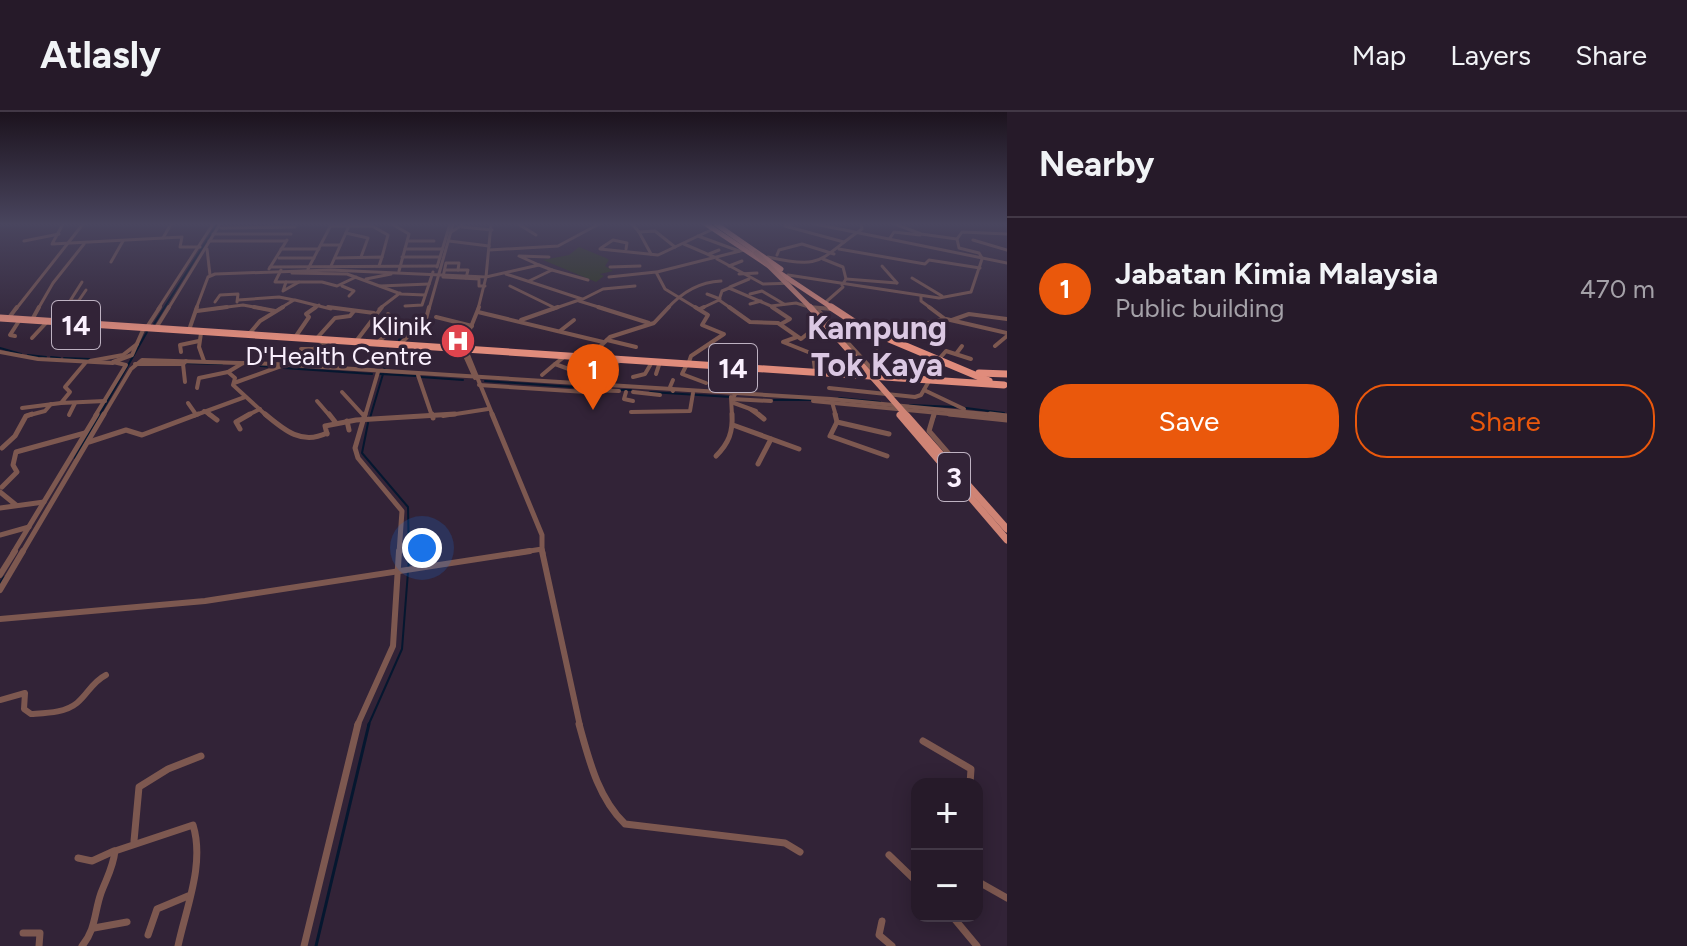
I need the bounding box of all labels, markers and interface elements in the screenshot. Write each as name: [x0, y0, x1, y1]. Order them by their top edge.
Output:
text: Atlasly: [40, 32, 161, 78]
text: Map: [1352, 38, 1406, 72]
text: Layers: [1450, 38, 1531, 72]
text: Share: [1575, 38, 1647, 72]
text: Nearby: [1039, 144, 1154, 185]
text: Jabatan Kimia Malaysia: [1115, 255, 1438, 292]
text: 1: [1060, 273, 1070, 305]
text: 470 m: [1580, 273, 1655, 305]
text: Public building: [1115, 292, 1284, 324]
road number: 14: [52, 301, 100, 349]
district label: Kampung Tok Kaya: [807, 309, 947, 384]
place label: Klinik D'Health Centre: [245, 310, 432, 372]
hospital icon: Klinik D'Health Centre: [439, 322, 477, 360]
pin: 1: [567, 344, 619, 410]
road number: 14: [709, 344, 757, 392]
button: Save: [1039, 384, 1339, 458]
button: Share: [1355, 384, 1655, 458]
road number: 3: [938, 453, 970, 501]
your location: [402, 528, 442, 568]
map controls: [911, 778, 983, 922]
button: +: [911, 778, 983, 850]
button: −: [911, 850, 983, 922]

